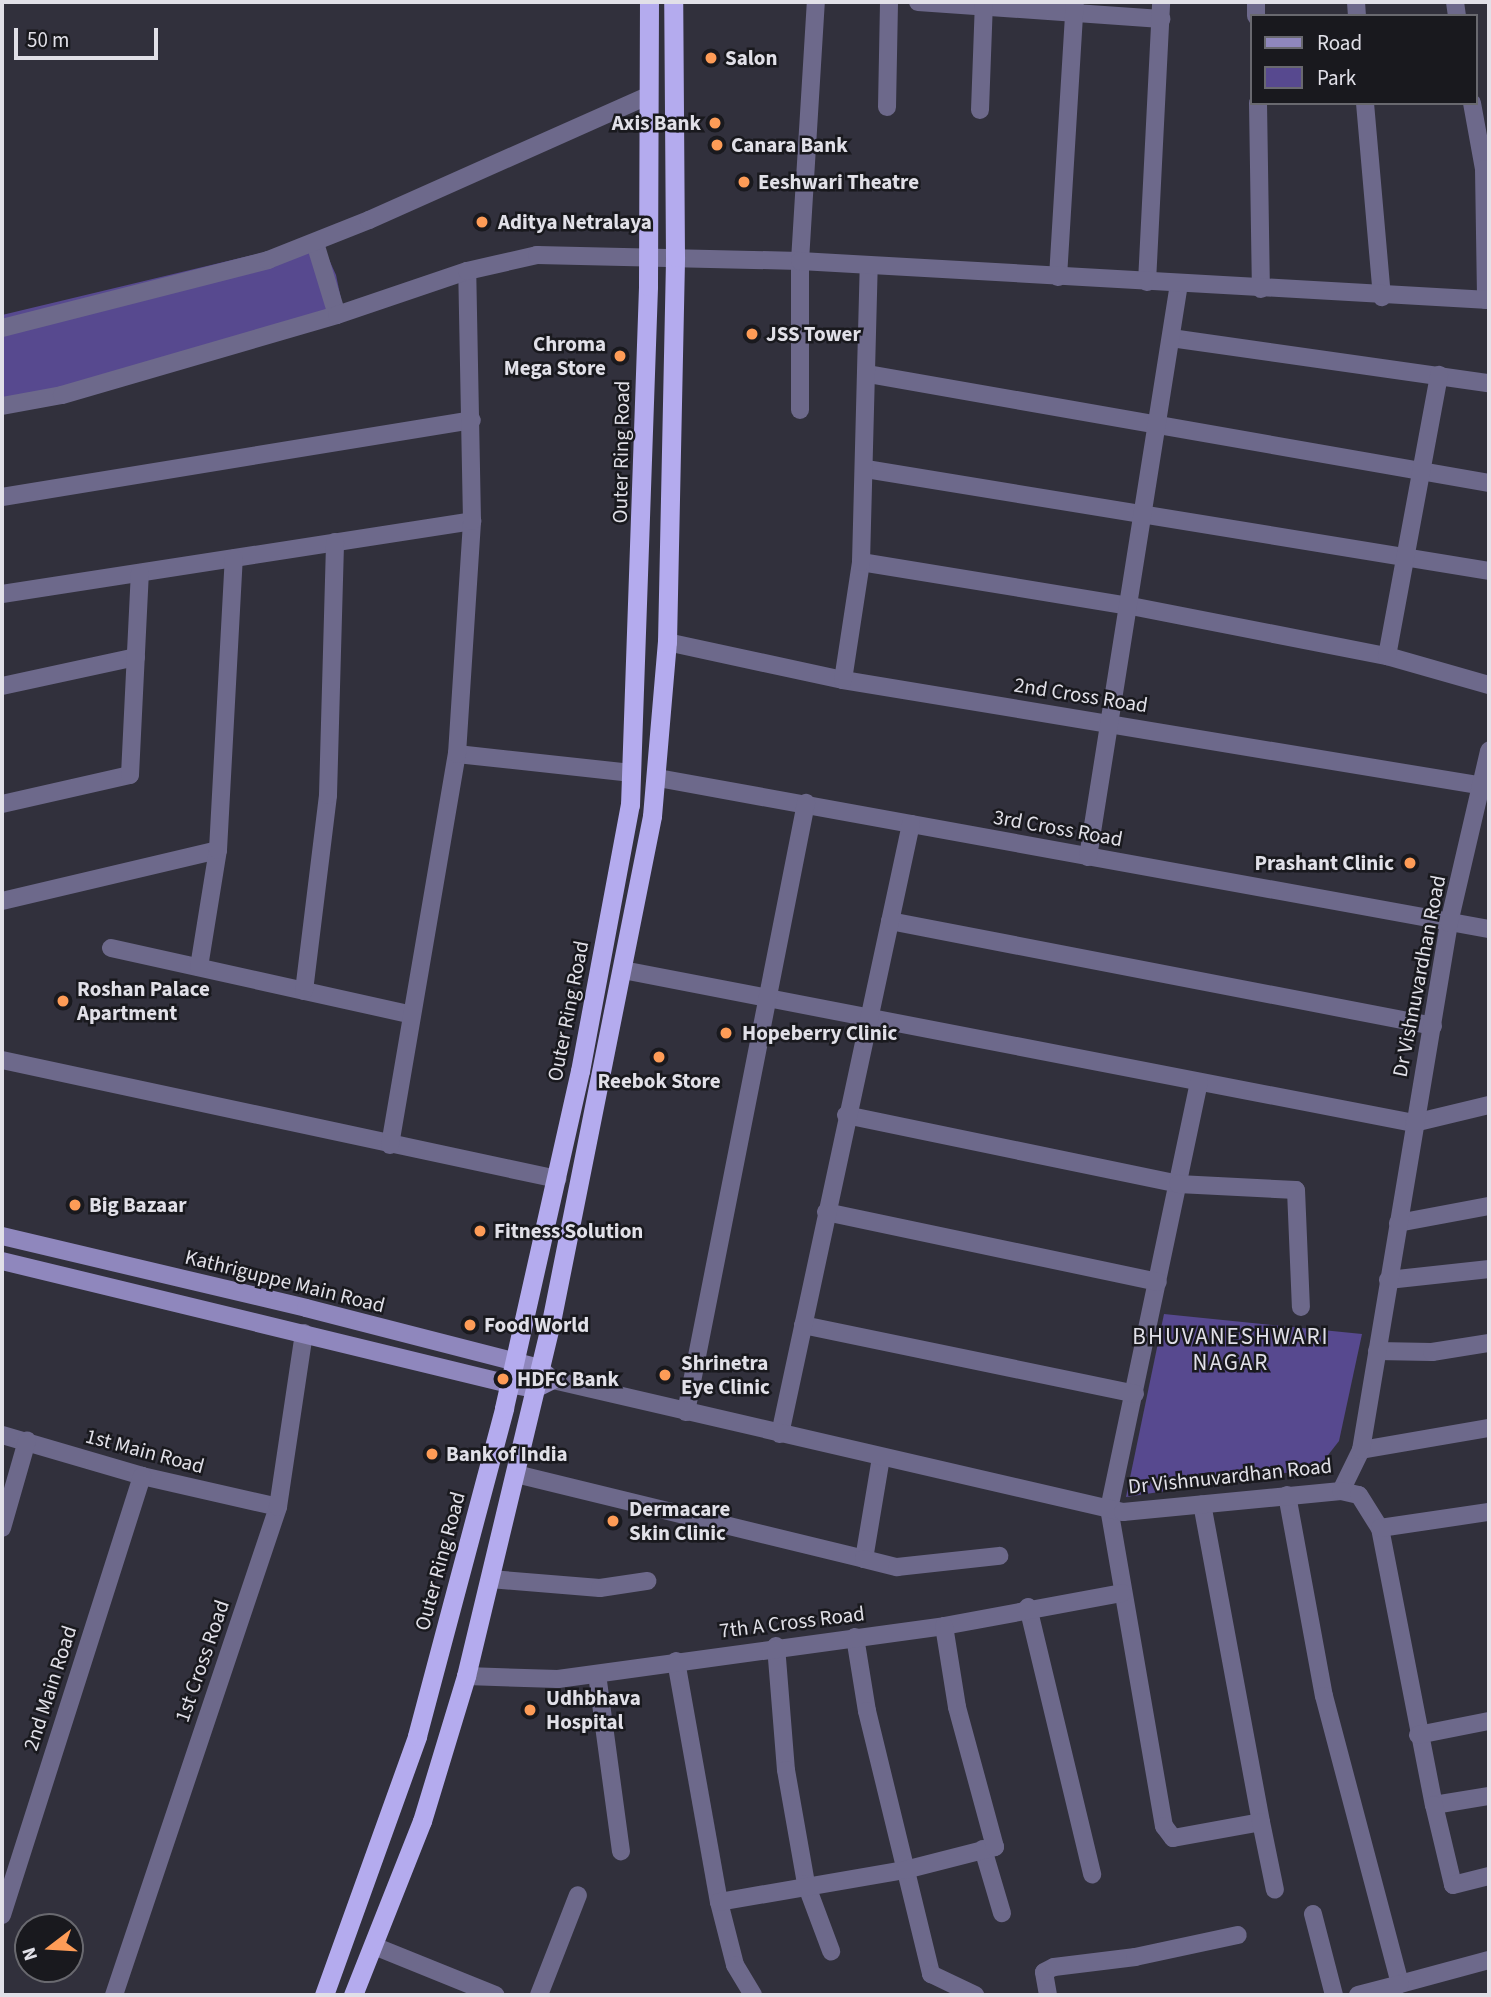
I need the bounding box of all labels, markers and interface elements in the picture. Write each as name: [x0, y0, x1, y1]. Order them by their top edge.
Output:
scale bar: [18, 14, 161, 58]
legend: [1250, 14, 1477, 105]
text: 50 m: [27, 25, 69, 55]
text: Road: [1317, 28, 1362, 58]
place label: Salon: [725, 45, 777, 71]
marker: Salon: [703, 50, 719, 66]
text: Park: [1317, 63, 1356, 93]
place label: Axis Bank: [612, 110, 701, 136]
marker: Axis Bank: [707, 115, 723, 131]
place label: Canara Bank: [731, 132, 848, 158]
marker: Canara Bank: [709, 137, 725, 153]
place label: Eeshwari Theatre: [758, 169, 919, 195]
marker: Eeshwari Theatre: [736, 174, 752, 190]
place label: Aditya Netralaya: [498, 209, 652, 235]
marker: Aditya Netralaya: [472, 212, 492, 232]
place label: JSS Tower: [766, 321, 861, 347]
marker: JSS Tower: [744, 326, 760, 342]
place label: Chroma Mega Store: [504, 331, 606, 381]
marker: Chroma Mega Store: [612, 348, 628, 364]
street label: Outer Ring Road: [607, 381, 635, 523]
street label: 2nd Cross Road: [1012, 672, 1150, 718]
street label: 3rd Cross Road: [991, 804, 1125, 852]
place label: Prashant Clinic: [1254, 850, 1394, 876]
marker: Prashant Clinic: [1400, 853, 1420, 873]
street label: Dr Vishnuvardhan Road: [1387, 873, 1451, 1079]
street label: Outer Ring Road: [542, 939, 594, 1083]
place label: Roshan Palace Apartment: [77, 976, 210, 1026]
marker: Roshan Palace Apartment: [55, 993, 71, 1009]
place label: Hopeberry Clinic: [742, 1020, 897, 1046]
marker: Hopeberry Clinic: [716, 1023, 736, 1043]
marker: Reebok Store: [651, 1049, 667, 1065]
place label: Reebok Store: [597, 1068, 721, 1094]
place label: Big Bazaar: [89, 1192, 187, 1218]
marker: Big Bazaar: [67, 1197, 83, 1213]
place label: Fitness Solution: [494, 1218, 643, 1244]
marker: Fitness Solution: [472, 1223, 488, 1239]
street label: Kathriguppe Main Road: [182, 1244, 388, 1318]
place label: Food World: [484, 1312, 589, 1338]
marker: Food World: [462, 1317, 478, 1333]
district label: BHUVANESHWARI NAGAR: [1134, 1323, 1328, 1377]
place label: Shrinetra Eye Clinic: [681, 1350, 770, 1400]
marker: Shrinetra Eye Clinic: [655, 1365, 675, 1385]
place label: HDFC Bank: [517, 1366, 619, 1392]
marker: HDFC Bank: [495, 1371, 511, 1387]
street label: 1st Main Road: [83, 1423, 207, 1479]
place label: Bank of India: [446, 1441, 568, 1467]
marker: Bank of India: [424, 1446, 440, 1462]
street label: Dr Vishnuvardhan Road: [1127, 1453, 1333, 1499]
street label: Outer Ring Road: [409, 1489, 471, 1633]
place label: Dermacare Skin Clinic: [629, 1496, 730, 1546]
marker: Dermacare Skin Clinic: [603, 1511, 623, 1531]
street label: 1st Cross Road: [169, 1597, 235, 1725]
street label: 7th A Cross Road: [718, 1601, 866, 1643]
street label: 2nd Main Road: [18, 1623, 82, 1753]
place label: Udhbhava Hospital: [546, 1685, 641, 1735]
marker: Udhbhava Hospital: [520, 1700, 540, 1720]
north arrow: [14, 1913, 84, 1983]
text: N: [16, 1944, 45, 1964]

